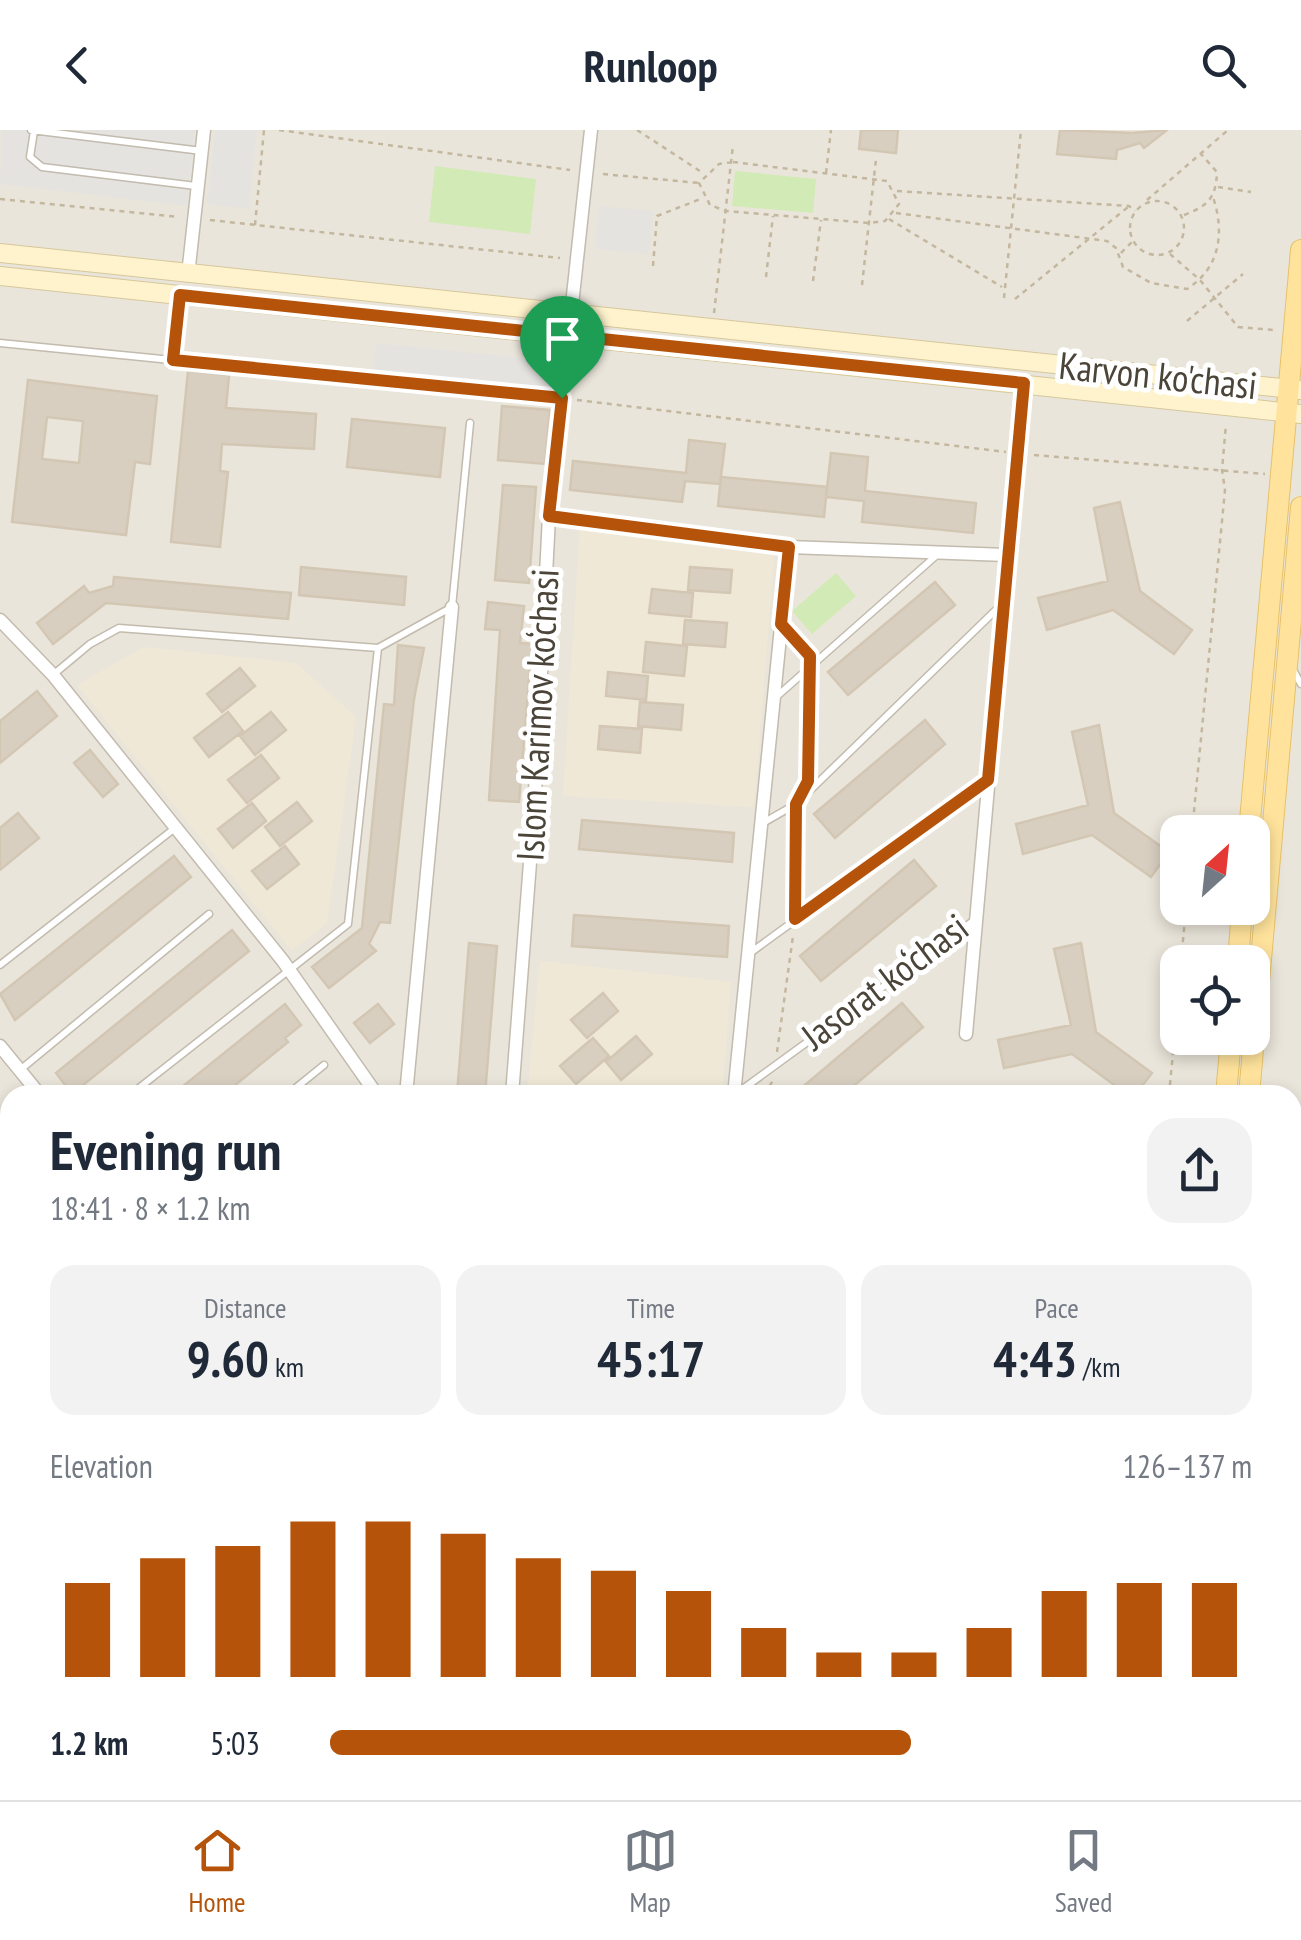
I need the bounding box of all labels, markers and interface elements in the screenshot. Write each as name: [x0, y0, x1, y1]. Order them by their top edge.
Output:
text: Runloop: [583, 36, 718, 94]
icon: back: [50, 38, 105, 93]
icon: search: [1196, 38, 1251, 93]
pin: [520, 296, 605, 399]
icon: arrive: [535, 311, 590, 366]
street label: Karvon ko'chasi: [1057, 340, 1260, 409]
street label: Islom Karimov ko‘chasi: [504, 568, 569, 862]
north arrow: [1160, 815, 1270, 925]
map controls: [1160, 815, 1270, 1055]
street label: Jasorat ko‘chasi: [790, 902, 977, 1060]
button: locate: [1160, 945, 1270, 1055]
text: Evening run: [50, 1114, 282, 1185]
button: share: [1147, 1118, 1252, 1223]
text: 18:41 · 8 × 1.2 km: [50, 1187, 250, 1229]
text: Distance: [204, 1289, 287, 1326]
text: Time: [627, 1289, 675, 1326]
text: Pace: [1035, 1289, 1079, 1326]
text: 9.60: [187, 1326, 269, 1391]
text: 45:17: [597, 1326, 705, 1391]
text: 4:43: [993, 1326, 1077, 1391]
text: km: [269, 1348, 304, 1385]
text: /km: [1077, 1348, 1120, 1385]
text: Elevation: [50, 1445, 153, 1487]
text: 126–137 m: [1122, 1445, 1252, 1487]
text: 1.2 km: [50, 1722, 128, 1764]
text: 5:03: [210, 1722, 260, 1764]
tab: Home: [189, 1823, 245, 1920]
tab: Map: [623, 1823, 678, 1920]
tab: Saved: [1055, 1823, 1112, 1920]

